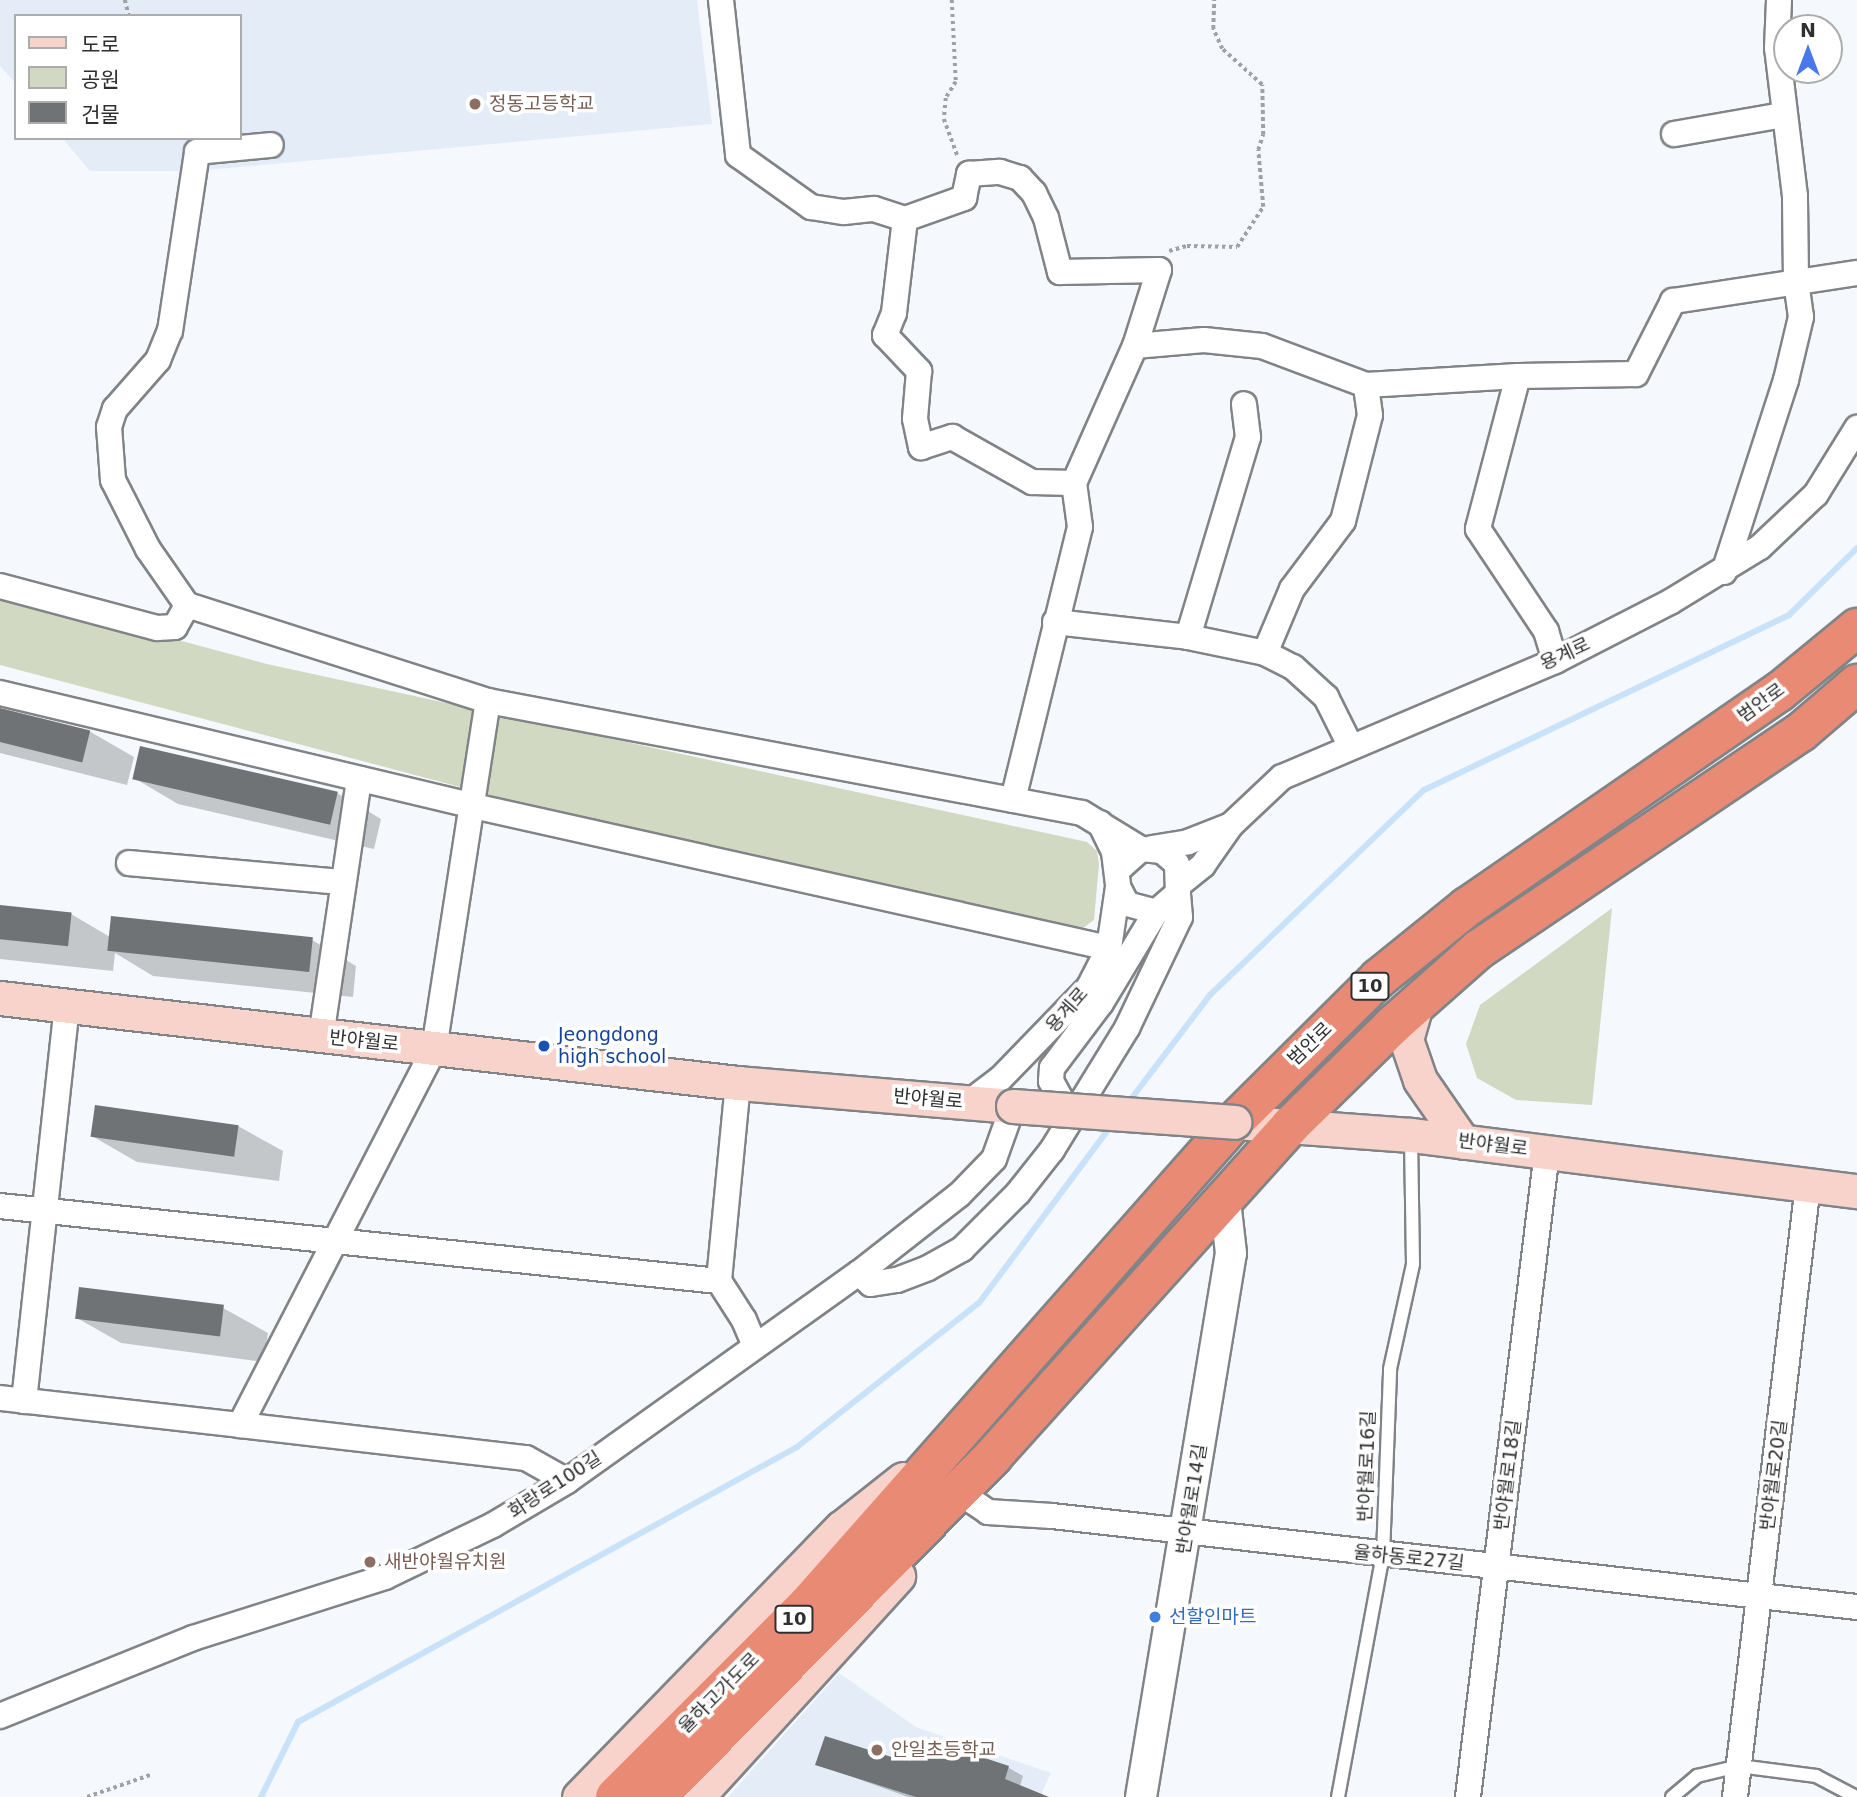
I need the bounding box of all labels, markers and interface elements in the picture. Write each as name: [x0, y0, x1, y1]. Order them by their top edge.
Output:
legend: [14, 14, 242, 140]
north arrow: [1773, 14, 1843, 84]
text: N: [1800, 19, 1816, 41]
text: 도로: [81, 33, 120, 57]
text: 공원: [81, 68, 120, 92]
place label: 정동고등학교: [489, 93, 594, 115]
marker: 정동고등학교: [467, 96, 483, 112]
text: 건물: [81, 103, 120, 127]
street label: 용계로: [1536, 633, 1594, 675]
street label: 범안로: [1733, 678, 1789, 728]
road number: 10: [1349, 972, 1391, 1001]
street label: 용계로: [1041, 983, 1093, 1037]
street label: 범안로: [1283, 1018, 1337, 1070]
place label: Jeongdong high school: [558, 1024, 666, 1068]
street label: 반야월로: [328, 1026, 400, 1056]
marker: Jeongdong high school: [536, 1038, 552, 1054]
street label: 반야월로: [892, 1085, 964, 1113]
street label: 반야월로: [1457, 1129, 1529, 1161]
street label: 반야월로16길: [1354, 1410, 1380, 1522]
street label: 반야월로18길: [1490, 1418, 1526, 1532]
street label: 반야월로20길: [1756, 1418, 1792, 1532]
street label: 반야월로14길: [1172, 1442, 1212, 1556]
street label: 화랑로100길: [504, 1447, 606, 1523]
street label: 율하동로27길: [1352, 1541, 1466, 1575]
place label: 새반야월유치원: [384, 1551, 506, 1573]
marker: 새반야월유치원: [362, 1554, 378, 1570]
road number: 10: [773, 1604, 815, 1634]
place label: 선할인마트: [1169, 1606, 1256, 1628]
marker: 선할인마트: [1147, 1609, 1163, 1625]
street label: 율하고가도로: [674, 1648, 764, 1738]
place label: 안일초등학교: [891, 1739, 996, 1761]
marker: 안일초등학교: [869, 1742, 885, 1758]

